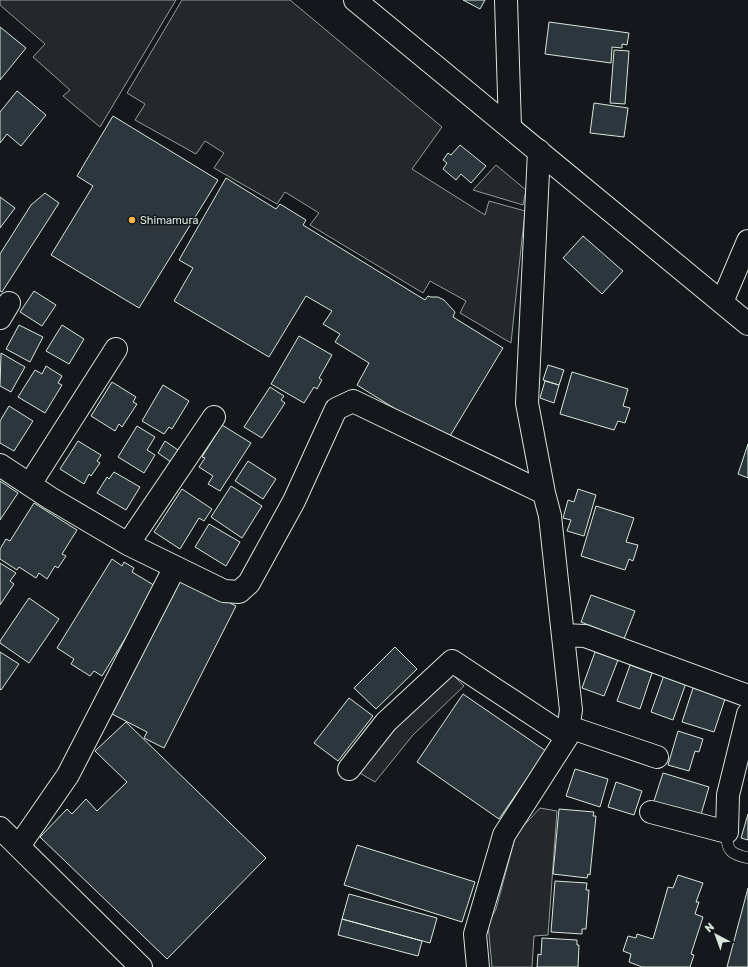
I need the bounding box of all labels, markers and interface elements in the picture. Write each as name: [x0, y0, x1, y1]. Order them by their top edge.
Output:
place label: Shimamura: [140, 214, 199, 227]
marker: Shimamura: [127, 215, 137, 225]
north arrow: [696, 915, 736, 955]
text: N: [703, 920, 717, 935]

